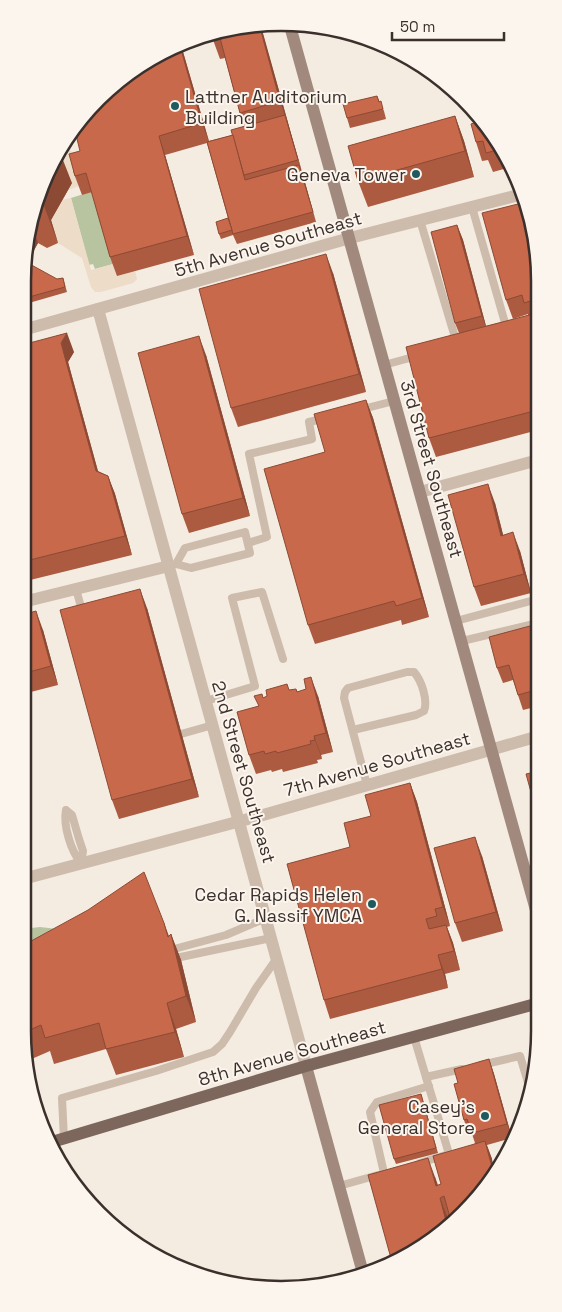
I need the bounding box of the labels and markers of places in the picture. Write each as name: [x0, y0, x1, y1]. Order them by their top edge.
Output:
place label: Lattner Auditorium Building: [185, 85, 347, 129]
marker: Lattner Auditorium Building: [169, 100, 181, 112]
place label: Geneva Tower: [287, 163, 406, 186]
marker: Geneva Tower: [410, 168, 422, 180]
place label: Cedar Rapids Helen G. Nassif YMCA: [194, 883, 362, 927]
marker: Cedar Rapids Helen G. Nassif YMCA: [366, 898, 378, 910]
place label: Casey's General Store: [358, 1095, 475, 1139]
marker: Casey's General Store: [479, 1110, 491, 1122]

